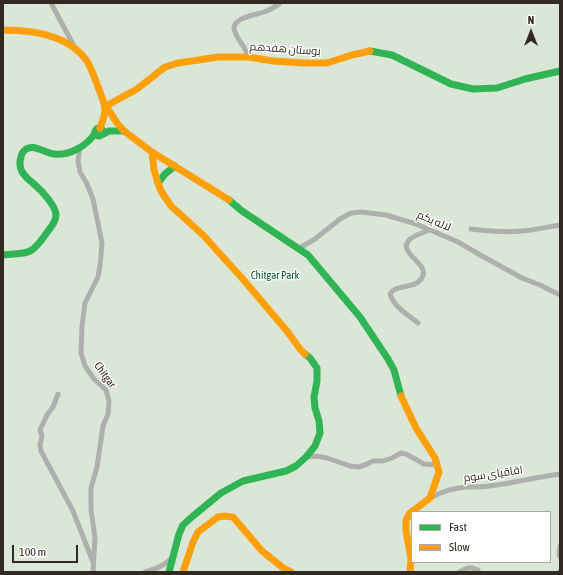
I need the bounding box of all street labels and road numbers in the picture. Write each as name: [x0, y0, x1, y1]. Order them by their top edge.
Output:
street label: بوستان هفدهم: [249, 40, 321, 58]
street label: لاله یکم: [415, 208, 453, 234]
street label: Chitgar: [91, 359, 119, 391]
street label: اقاقیای سوم: [463, 463, 523, 485]

